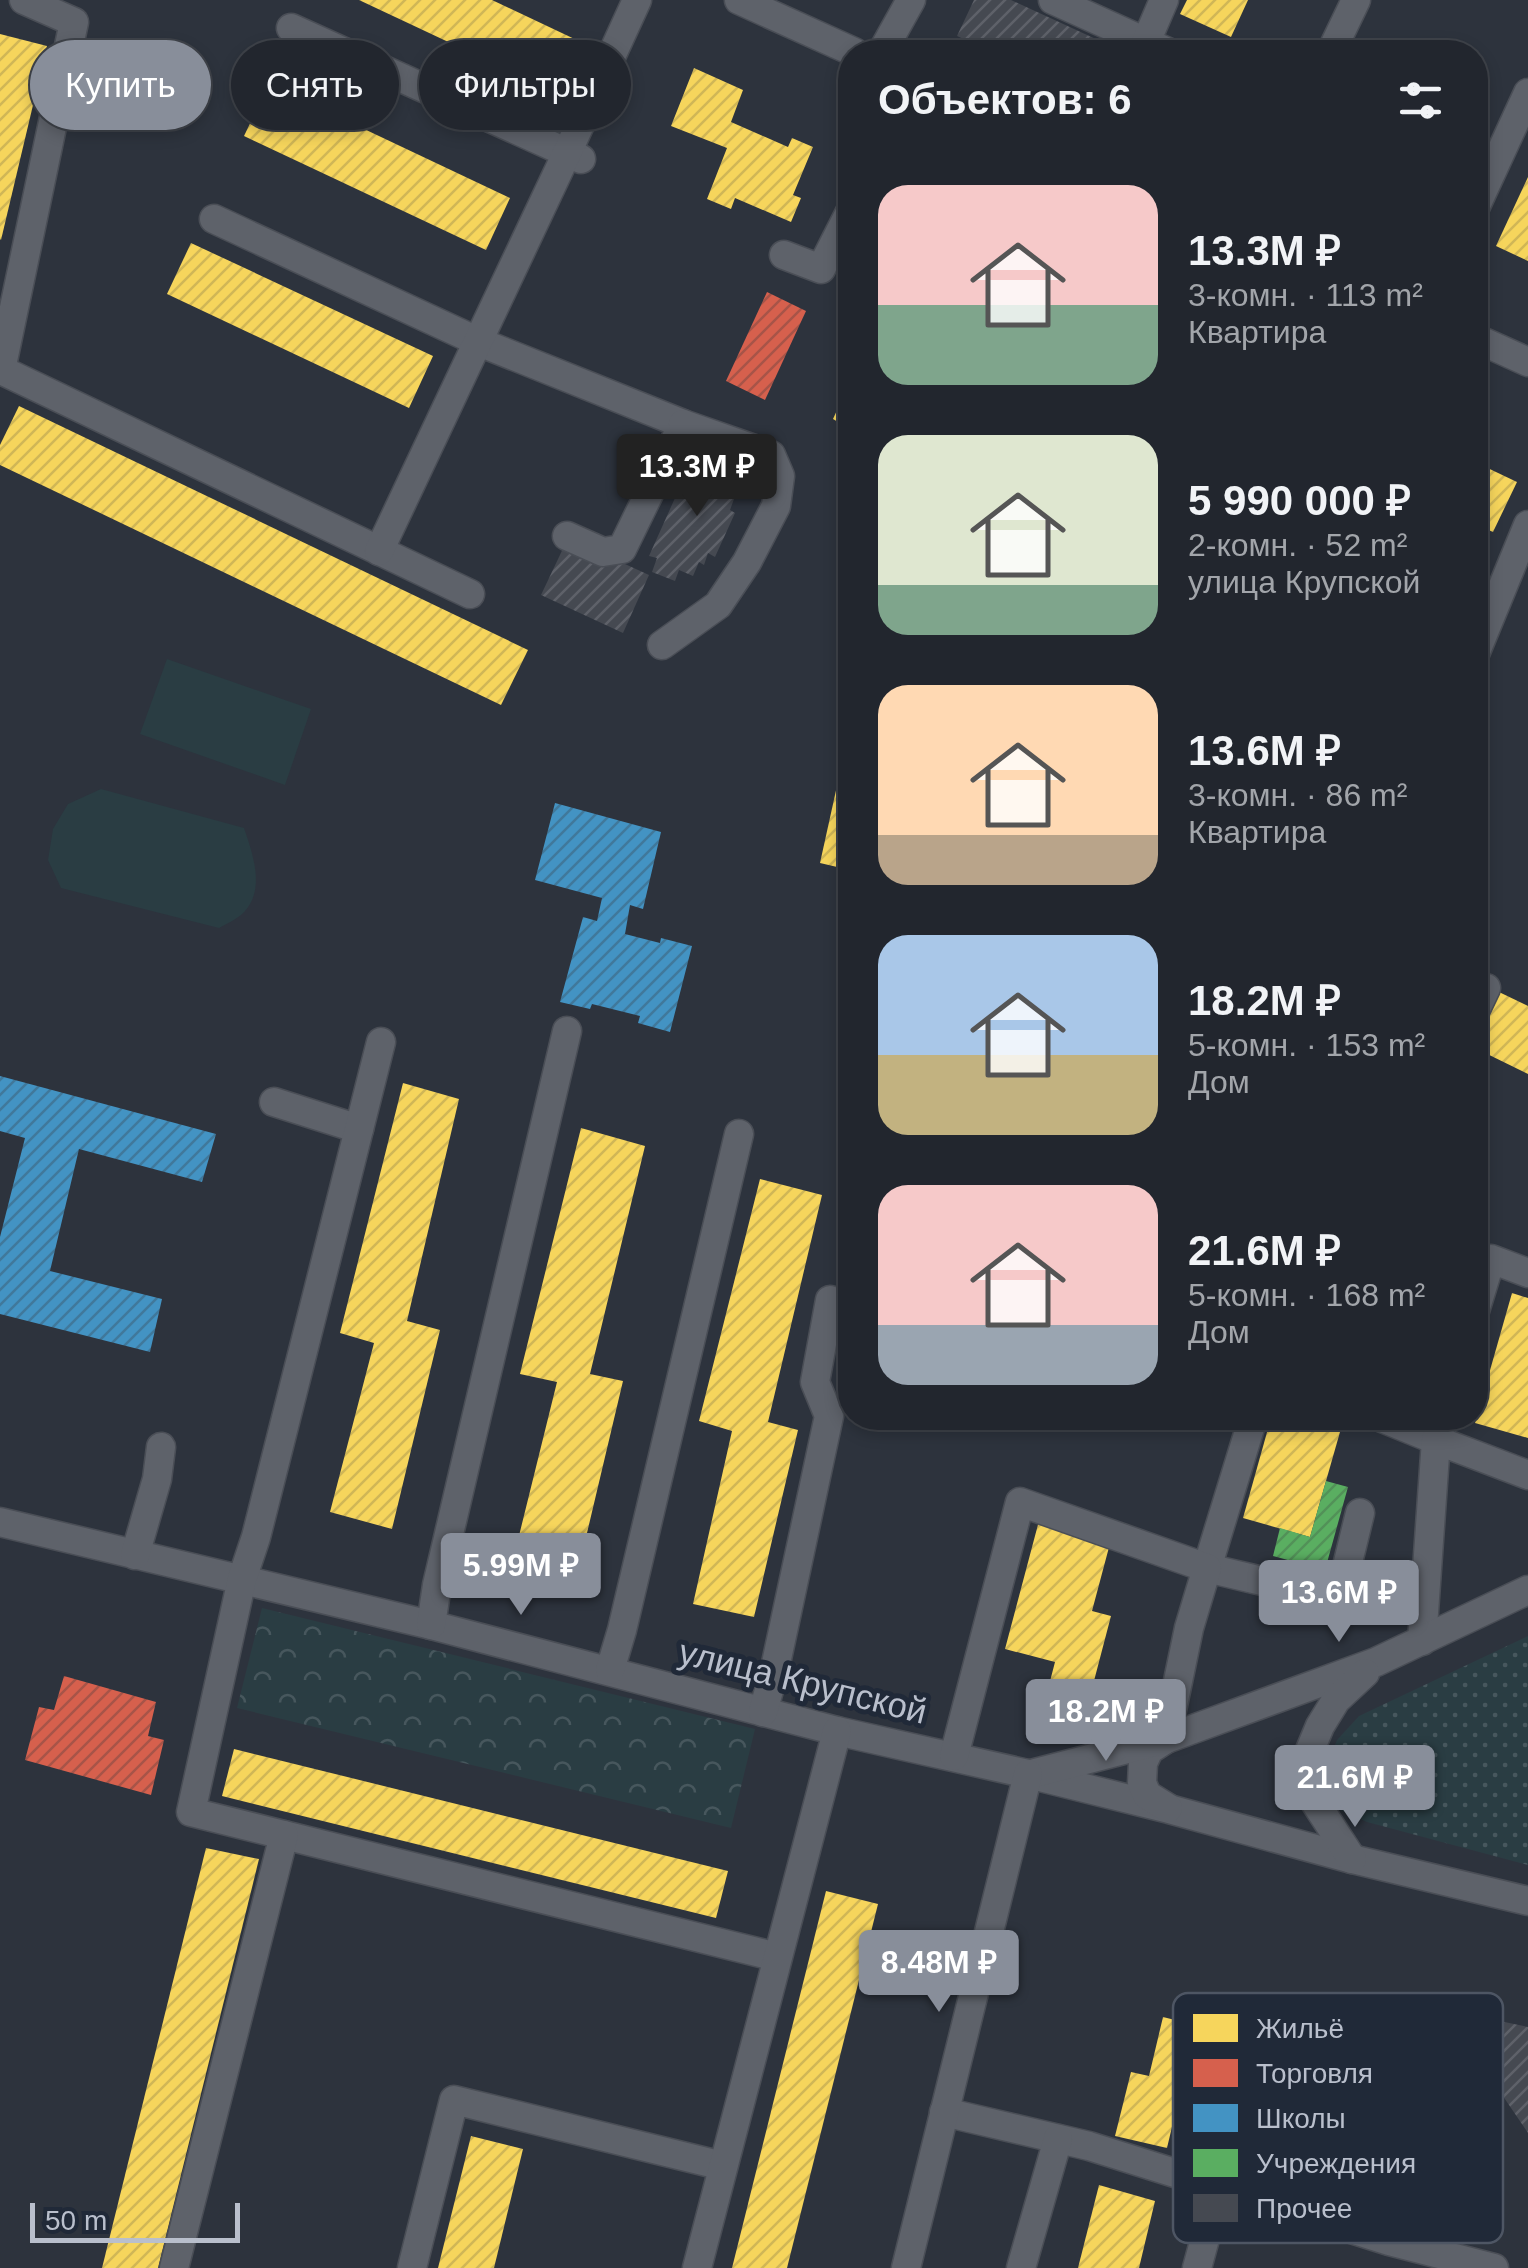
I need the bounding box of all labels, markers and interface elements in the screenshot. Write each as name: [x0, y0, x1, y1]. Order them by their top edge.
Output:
chip: Купить: [30, 40, 211, 130]
chip: Снять: [231, 40, 399, 130]
chip: Фильтры: [419, 40, 631, 130]
icon: filters: [1393, 73, 1448, 128]
text: Объектов: 6: [878, 76, 1132, 123]
icon: home: [958, 225, 1078, 345]
text: 13.3M ₽: [1188, 227, 1341, 274]
text: 3-комн. · 113 m²: [1188, 277, 1423, 313]
text: Квартира: [1188, 314, 1326, 350]
pin: 13.3M ₽: [605, 434, 789, 519]
text: 13.3M ₽: [639, 448, 755, 484]
icon: home: [958, 475, 1078, 595]
text: 5 990 000 ₽: [1188, 477, 1411, 524]
text: 2-комн. · 52 m²: [1188, 527, 1407, 563]
text: улица Крупской: [1188, 564, 1420, 600]
icon: home: [958, 725, 1078, 845]
text: 13.6M ₽: [1188, 727, 1341, 774]
text: 3-комн. · 86 m²: [1188, 777, 1407, 813]
text: Квартира: [1188, 814, 1326, 850]
icon: home: [958, 975, 1078, 1095]
text: 18.2M ₽: [1188, 977, 1341, 1024]
text: 5-комн. · 153 m²: [1188, 1027, 1425, 1063]
text: Дом: [1188, 1064, 1250, 1100]
icon: home: [958, 1225, 1078, 1345]
text: 21.6M ₽: [1188, 1227, 1341, 1274]
text: 5-комн. · 168 m²: [1188, 1277, 1425, 1313]
text: Дом: [1188, 1314, 1250, 1350]
pin: 5.99M ₽: [429, 1533, 613, 1618]
text: 5.99M ₽: [463, 1547, 579, 1583]
pin: 13.6M ₽: [1247, 1560, 1431, 1645]
text: 13.6M ₽: [1281, 1574, 1397, 1610]
street label: улица Крупской: [675, 1631, 931, 1731]
pin: 18.2M ₽: [1014, 1679, 1198, 1764]
text: 18.2M ₽: [1048, 1693, 1164, 1729]
pin: 21.6M ₽: [1263, 1745, 1447, 1830]
text: 21.6M ₽: [1297, 1759, 1413, 1795]
pin: 8.48M ₽: [847, 1930, 1031, 2015]
text: 8.48M ₽: [881, 1944, 997, 1980]
legend: [1173, 1993, 1503, 2243]
text: Жильё: [1256, 2013, 1344, 2044]
text: Торговля: [1256, 2058, 1373, 2089]
text: Школы: [1256, 2103, 1346, 2134]
text: Учреждения: [1256, 2148, 1416, 2179]
text: Прочее: [1256, 2193, 1352, 2224]
scale bar: [30, 2198, 240, 2242]
text: 50 m: [45, 2205, 107, 2236]

